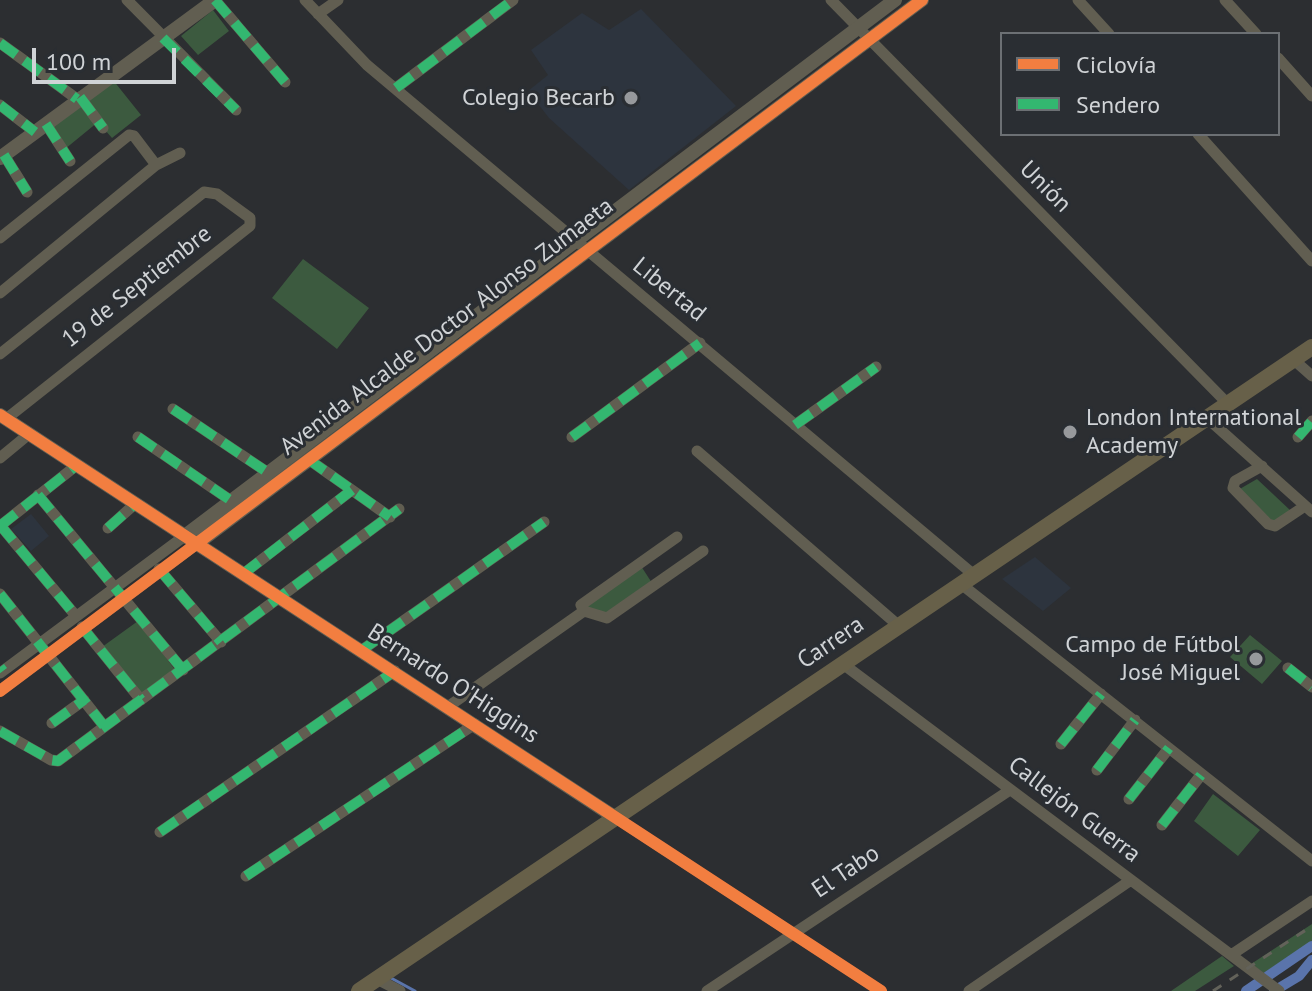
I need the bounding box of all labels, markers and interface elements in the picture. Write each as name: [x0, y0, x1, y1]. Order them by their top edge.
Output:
scale bar: [36, 32, 180, 82]
legend: [1000, 32, 1280, 136]
text: 100 m: [46, 46, 111, 77]
text: Ciclovía: [1076, 49, 1156, 80]
place label: Colegio Becarb: [462, 84, 615, 112]
marker: Colegio Becarb: [622, 89, 640, 107]
text: Sendero: [1076, 89, 1160, 120]
street label: Unión: [1013, 155, 1077, 219]
street label: Avenida Alcalde Doctor Alonso Zumaeta: [275, 192, 619, 462]
street label: 19 de Septiembre: [57, 220, 217, 354]
street label: Libertad: [627, 252, 711, 328]
place label: London International Academy: [1086, 404, 1301, 460]
marker: London International Academy: [1061, 423, 1079, 441]
street label: Carrera: [792, 610, 870, 676]
street label: Bernardo O'Higgins: [362, 618, 544, 750]
place label: Campo de Fútbol José Miguel: [1065, 631, 1240, 687]
marker: Campo de Fútbol José Miguel: [1247, 650, 1265, 668]
street label: Callejón Guerra: [1002, 751, 1146, 869]
street label: El Tabo: [807, 839, 885, 905]

